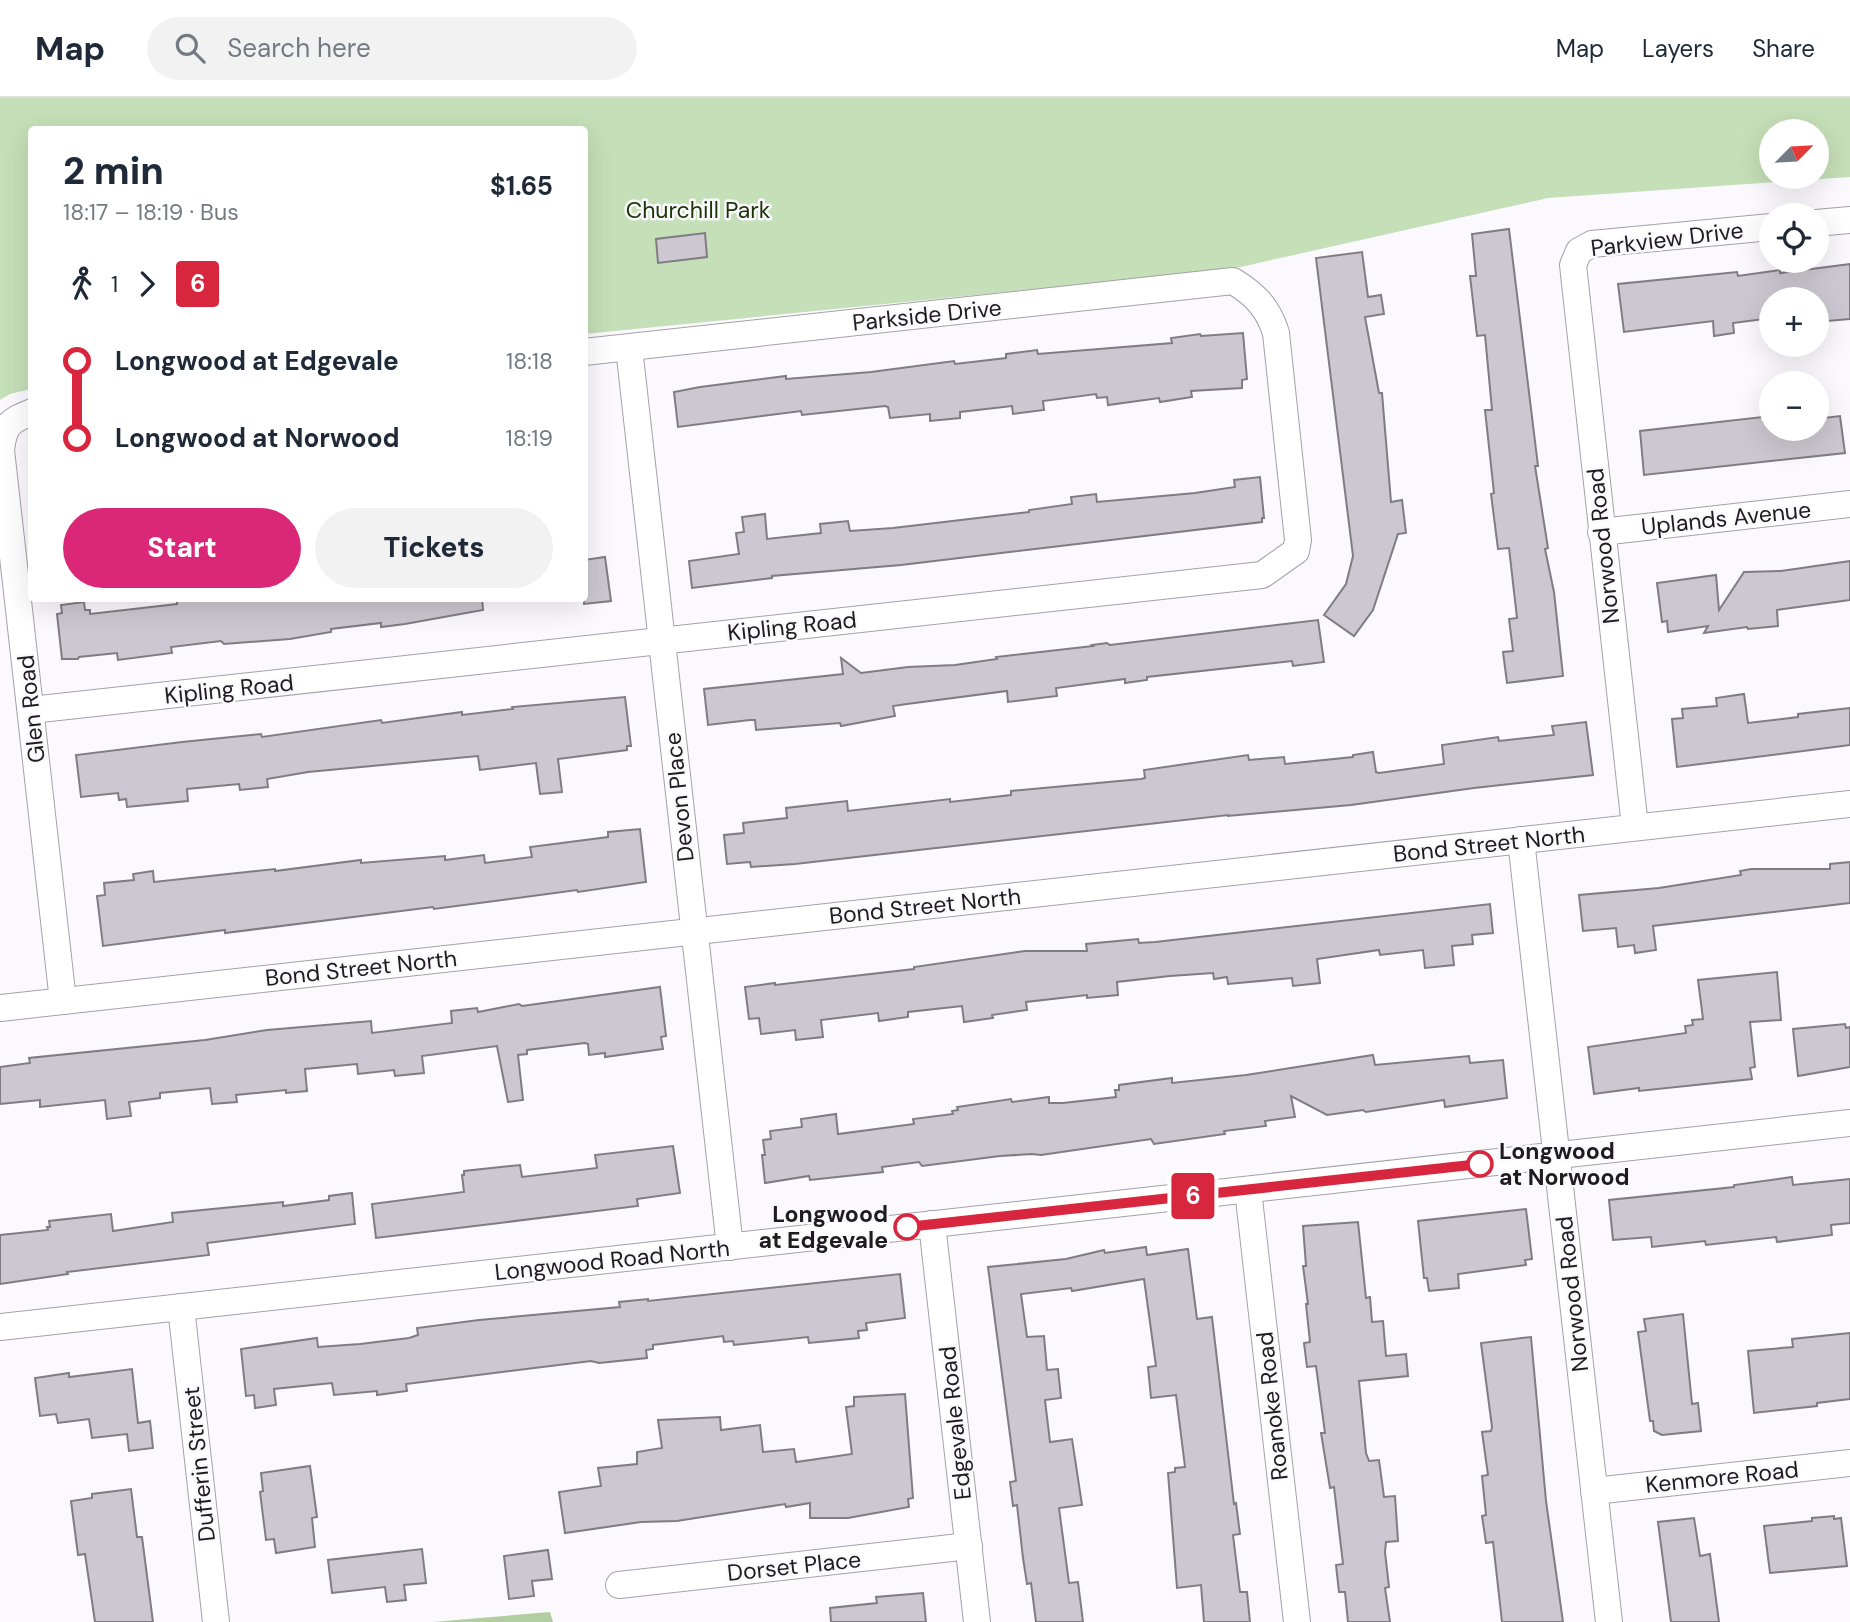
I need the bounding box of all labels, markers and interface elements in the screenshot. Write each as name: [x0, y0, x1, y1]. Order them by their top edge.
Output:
search box: [147, 17, 637, 80]
text: Map: [35, 27, 105, 70]
icon: search: [171, 29, 209, 67]
text: Search here: [227, 31, 371, 65]
text: Map: [1556, 33, 1604, 64]
text: Layers: [1642, 33, 1714, 64]
text: Share: [1752, 33, 1815, 64]
north arrow: [1759, 119, 1829, 189]
map controls: [1759, 119, 1829, 441]
text: 2 min: [63, 146, 164, 196]
text: $1.65: [490, 169, 553, 203]
park label: Churchill Park: [626, 195, 771, 225]
text: 18:17 – 18:19 · Bus: [63, 197, 239, 227]
button: locate: [1759, 203, 1829, 273]
street label: Parkview Drive: [1589, 215, 1745, 263]
icon: walk: [63, 265, 101, 303]
icon: forward: [128, 265, 166, 303]
text: 6: [190, 268, 205, 299]
text: 1: [111, 269, 118, 299]
button: +: [1759, 287, 1829, 357]
street label: Parkside Drive: [851, 292, 1003, 338]
text: Longwood at Edgevale: [115, 344, 399, 378]
text: 18:18: [506, 346, 553, 376]
button: −: [1759, 371, 1829, 441]
text: Longwood at Norwood: [115, 421, 400, 455]
text: 18:19: [506, 423, 553, 453]
street label: Norwood Road: [1580, 467, 1626, 625]
street label: Uplands Avenue: [1640, 494, 1812, 542]
button: Start: [63, 508, 301, 588]
button: Tickets: [315, 508, 553, 588]
street label: Kipling Road: [726, 604, 858, 648]
street label: Glen Road: [10, 653, 52, 765]
street label: Kipling Road: [163, 667, 295, 711]
street label: Devon Place: [657, 731, 701, 863]
street label: Bond Street North: [1392, 819, 1586, 869]
street label: Bond Street North: [828, 881, 1022, 931]
street label: Bond Street North: [264, 943, 458, 993]
place label: Longwood at Norwood: [1499, 1136, 1630, 1192]
marker: Longwood at Norwood: [1467, 1151, 1493, 1177]
line badge: 6: [1170, 1173, 1216, 1219]
text: 6: [1185, 1180, 1201, 1211]
place label: Longwood at Edgevale: [758, 1199, 888, 1255]
marker: Longwood at Edgevale: [894, 1214, 920, 1240]
street label: Norwood Road: [1549, 1215, 1595, 1373]
street label: Longwood Road North: [493, 1233, 731, 1287]
street label: Roanoke Road: [1249, 1330, 1295, 1482]
street label: Edgevale Road: [932, 1345, 978, 1501]
street label: Dufferin Street: [176, 1385, 222, 1543]
street label: Kenmore Road: [1644, 1454, 1800, 1500]
street label: Dorset Place: [726, 1544, 862, 1588]

